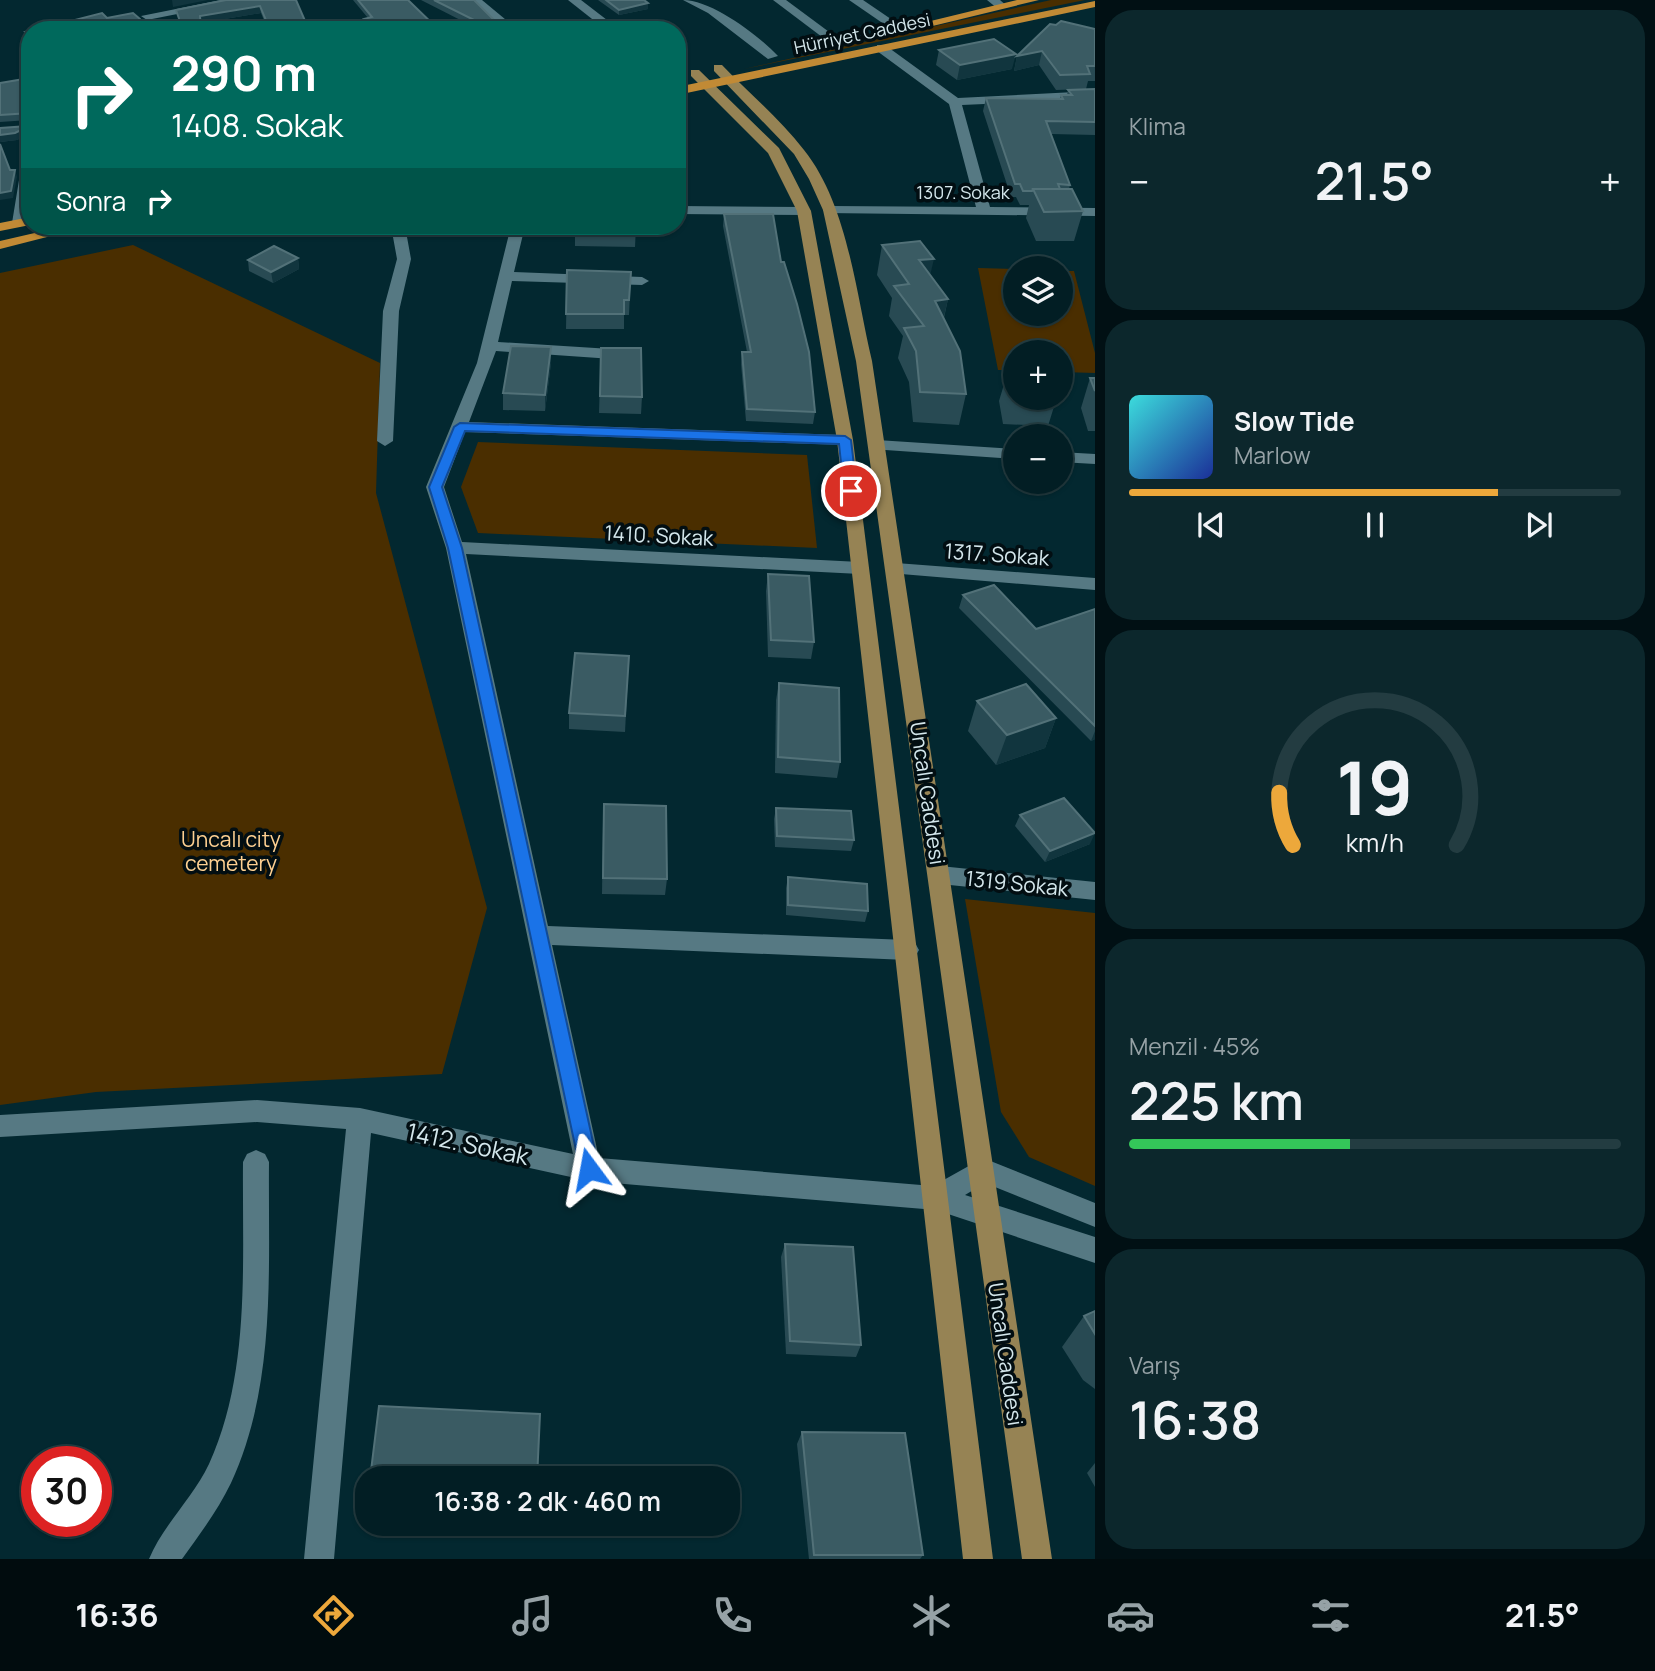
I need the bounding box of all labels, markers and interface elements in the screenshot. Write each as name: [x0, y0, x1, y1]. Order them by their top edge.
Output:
street label: Hürriyet Caddesi: [792, 7, 932, 59]
text: 290 m: [171, 39, 317, 106]
icon: right: [56, 49, 147, 140]
text: 1408. Sokak: [171, 103, 343, 147]
text: Klima: [1129, 110, 1186, 142]
text: 21.5°: [1315, 145, 1434, 216]
text: −: [1129, 155, 1150, 207]
text: +: [1599, 155, 1621, 207]
street label: 1307. Sokak: [916, 180, 1011, 204]
icon: right: [140, 182, 178, 220]
text: Sonra: [56, 183, 126, 219]
map controls: [1003, 256, 1073, 494]
button: layers: [1003, 256, 1073, 326]
button: +: [1003, 340, 1073, 410]
text: Slow Tide: [1234, 403, 1355, 439]
button: −: [1003, 424, 1073, 494]
text: Marlow: [1234, 439, 1311, 471]
pin: [821, 461, 881, 521]
icon: arrive: [832, 472, 870, 510]
icon: previous: [1192, 506, 1230, 544]
icon: pause: [1356, 506, 1394, 544]
icon: next: [1520, 506, 1558, 544]
street label: 1410. Sokak: [604, 518, 715, 552]
street label: 1317. Sokak: [944, 536, 1051, 572]
street label: Uncalı Caddesi: [904, 720, 952, 866]
text: 19: [1336, 738, 1414, 838]
park label: Uncalı city cemetery: [181, 825, 281, 877]
text: km/h: [1346, 825, 1404, 860]
street label: 1319 Sokak: [964, 864, 1070, 902]
text: Menzil · 45%: [1129, 1030, 1260, 1062]
text: 225 km: [1129, 1065, 1304, 1136]
street label: 1412. Sokak: [404, 1114, 533, 1172]
position arrow: [552, 1132, 626, 1206]
street label: Uncalı Caddesi: [982, 1281, 1030, 1427]
text: Varış: [1129, 1349, 1180, 1381]
text: 16:38: [1129, 1384, 1261, 1455]
speed limit sign: 30: [21, 1446, 112, 1537]
text: 16:38 · 2 dk · 460 m: [434, 1483, 661, 1519]
icon: directions: [309, 1591, 358, 1640]
icon: music: [508, 1591, 557, 1640]
icon: phone: [708, 1591, 757, 1640]
icon: climate: [907, 1591, 956, 1640]
icon: car: [1106, 1591, 1155, 1640]
icon: filters: [1306, 1591, 1355, 1640]
text: 16:36: [75, 1593, 159, 1637]
text: 21.5°: [1505, 1593, 1580, 1637]

